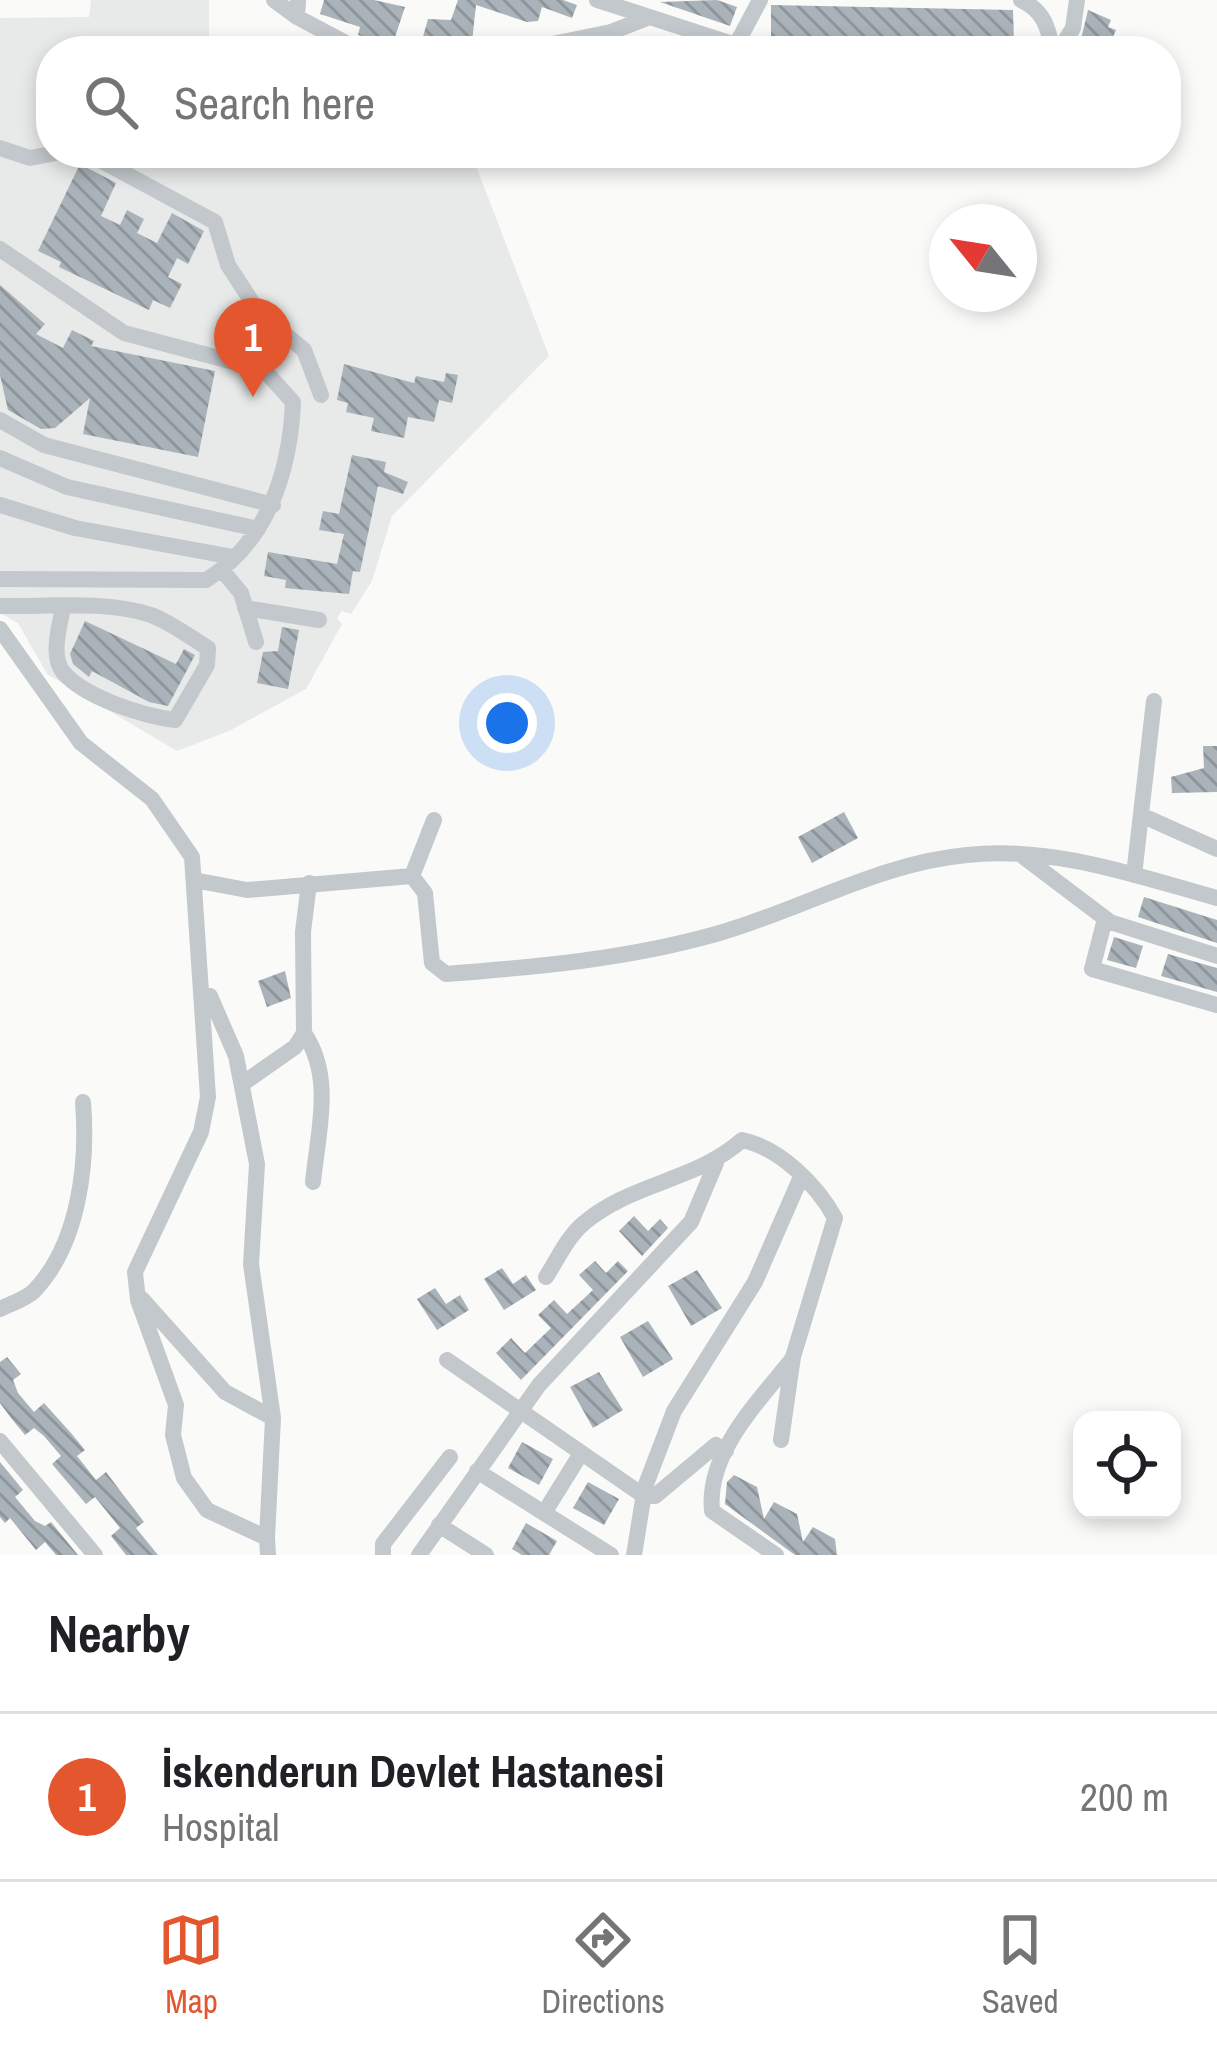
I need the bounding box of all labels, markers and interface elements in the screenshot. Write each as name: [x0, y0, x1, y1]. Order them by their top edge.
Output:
search box: [36, 36, 1181, 168]
icon: search: [78, 69, 144, 135]
text: Search here: [174, 72, 375, 133]
north arrow: [929, 204, 1037, 312]
pin: 1: [214, 298, 292, 397]
your location: [477, 693, 537, 753]
map controls: [1073, 1411, 1181, 1519]
button: locate: [1073, 1411, 1181, 1519]
text: Nearby: [48, 1599, 190, 1668]
text: İskenderun Devlet Hastanesi: [162, 1740, 664, 1801]
text: 1: [78, 1771, 96, 1823]
text: 200 m: [1080, 1771, 1169, 1823]
text: Hospital: [162, 1801, 279, 1853]
tab: Map: [158, 1907, 224, 2023]
tab: Directions: [541, 1907, 665, 2023]
tab: Saved: [982, 1907, 1058, 2023]

